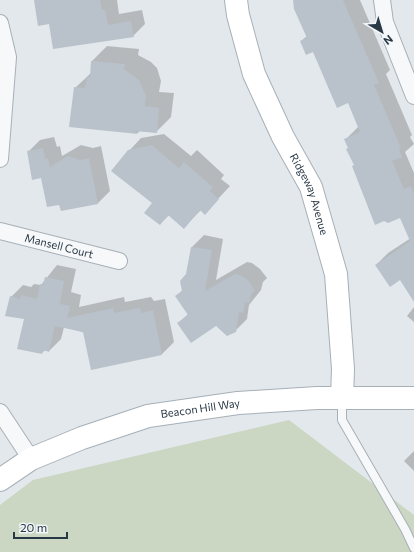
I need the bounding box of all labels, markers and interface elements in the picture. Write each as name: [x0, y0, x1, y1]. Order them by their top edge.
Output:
north arrow: [362, 12, 402, 52]
text: N: [381, 33, 396, 48]
street label: Ridgeway Avenue: [287, 151, 331, 236]
street label: Mansell Court: [24, 231, 95, 260]
street label: Beacon Hill Way: [160, 396, 241, 420]
scale bar: [14, 514, 67, 540]
text: 20 m: [20, 520, 47, 534]

